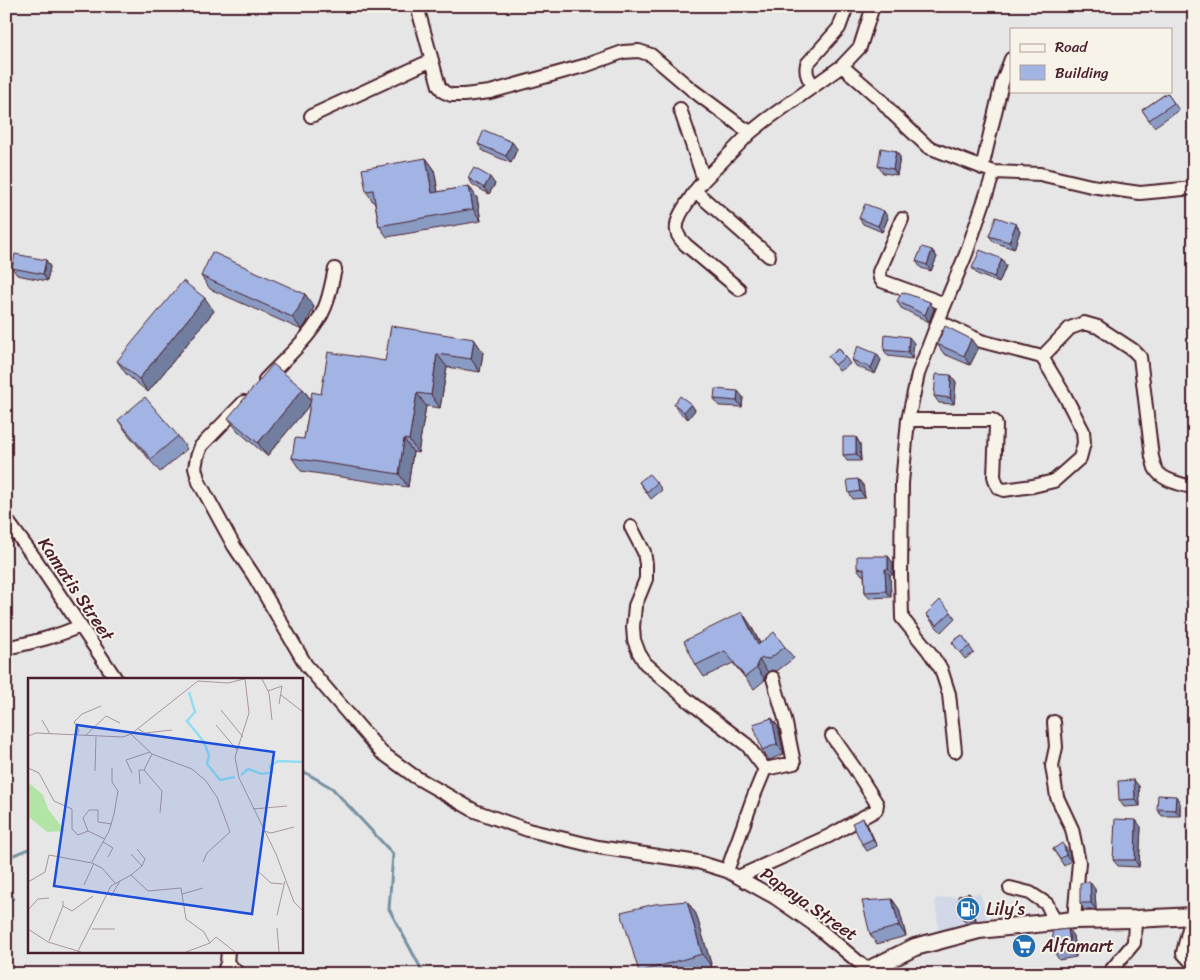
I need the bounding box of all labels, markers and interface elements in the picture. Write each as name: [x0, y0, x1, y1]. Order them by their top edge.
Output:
legend: [1010, 28, 1172, 92]
text: Road: [1055, 34, 1088, 60]
text: Building: [1055, 60, 1109, 86]
street label: Kamatis Street: [29, 530, 123, 648]
inset map: [28, 678, 302, 952]
street label: Papaya Street: [753, 858, 865, 950]
place label: Lily’s: [986, 893, 1025, 925]
fuel station icon: Lily’s: [955, 896, 981, 922]
place label: Alfamart: [1041, 930, 1114, 962]
supermarket icon: Alfamart: [1011, 933, 1037, 959]

